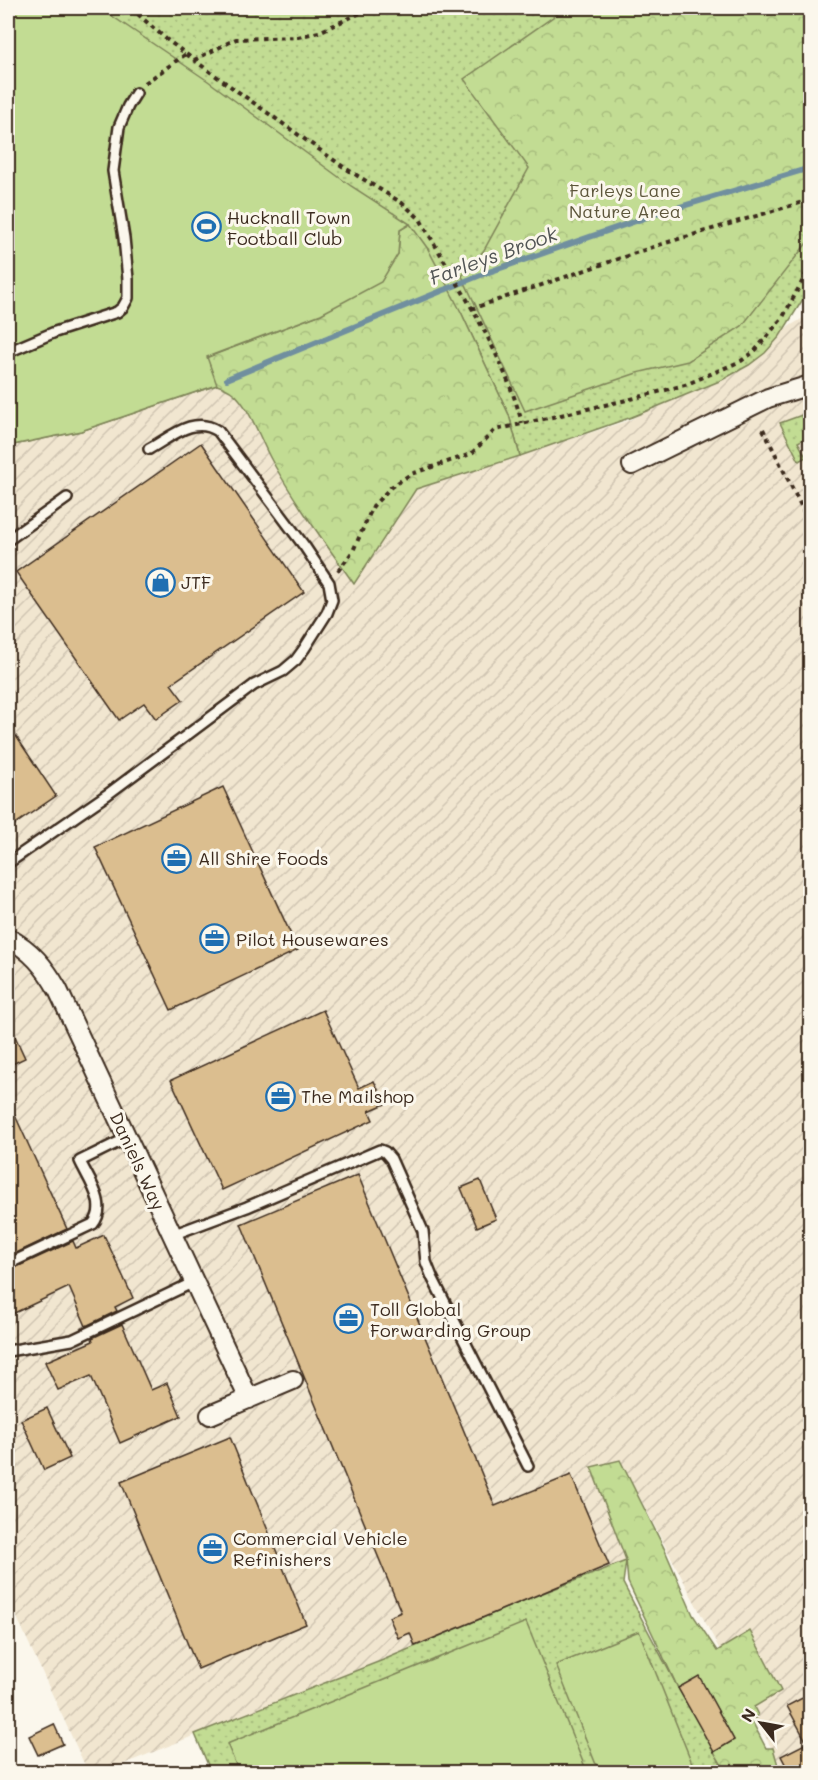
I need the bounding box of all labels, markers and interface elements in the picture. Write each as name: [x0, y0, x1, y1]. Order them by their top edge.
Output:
park label: Farleys Lane Nature Area: [569, 178, 681, 223]
place label: Hucknall Town Football Club: [227, 205, 350, 250]
sports icon: Hucknall Town Football Club: [190, 211, 222, 243]
water label: Farleys Brook: [425, 220, 561, 290]
shop icon: JTF: [144, 566, 176, 598]
place label: JTF: [181, 570, 211, 594]
office icon: All Shire Foods: [161, 842, 193, 874]
place label: All Shire Foods: [198, 846, 329, 870]
office icon: Pilot Housewares: [199, 923, 231, 955]
place label: Pilot Housewares: [236, 927, 389, 951]
office icon: The Mailshop: [264, 1080, 296, 1112]
place label: The Mailshop: [301, 1084, 414, 1108]
street label: Daniels Way: [105, 1108, 171, 1214]
place label: Toll Global Forwarding Group: [370, 1297, 531, 1342]
office icon: Toll Global Forwarding Group: [333, 1303, 365, 1335]
place label: Commercial Vehicle Refinishers: [233, 1526, 408, 1571]
office icon: Commercial Vehicle Refinishers: [196, 1532, 228, 1564]
north arrow: [731, 1693, 791, 1753]
text: N: [736, 1704, 760, 1726]

